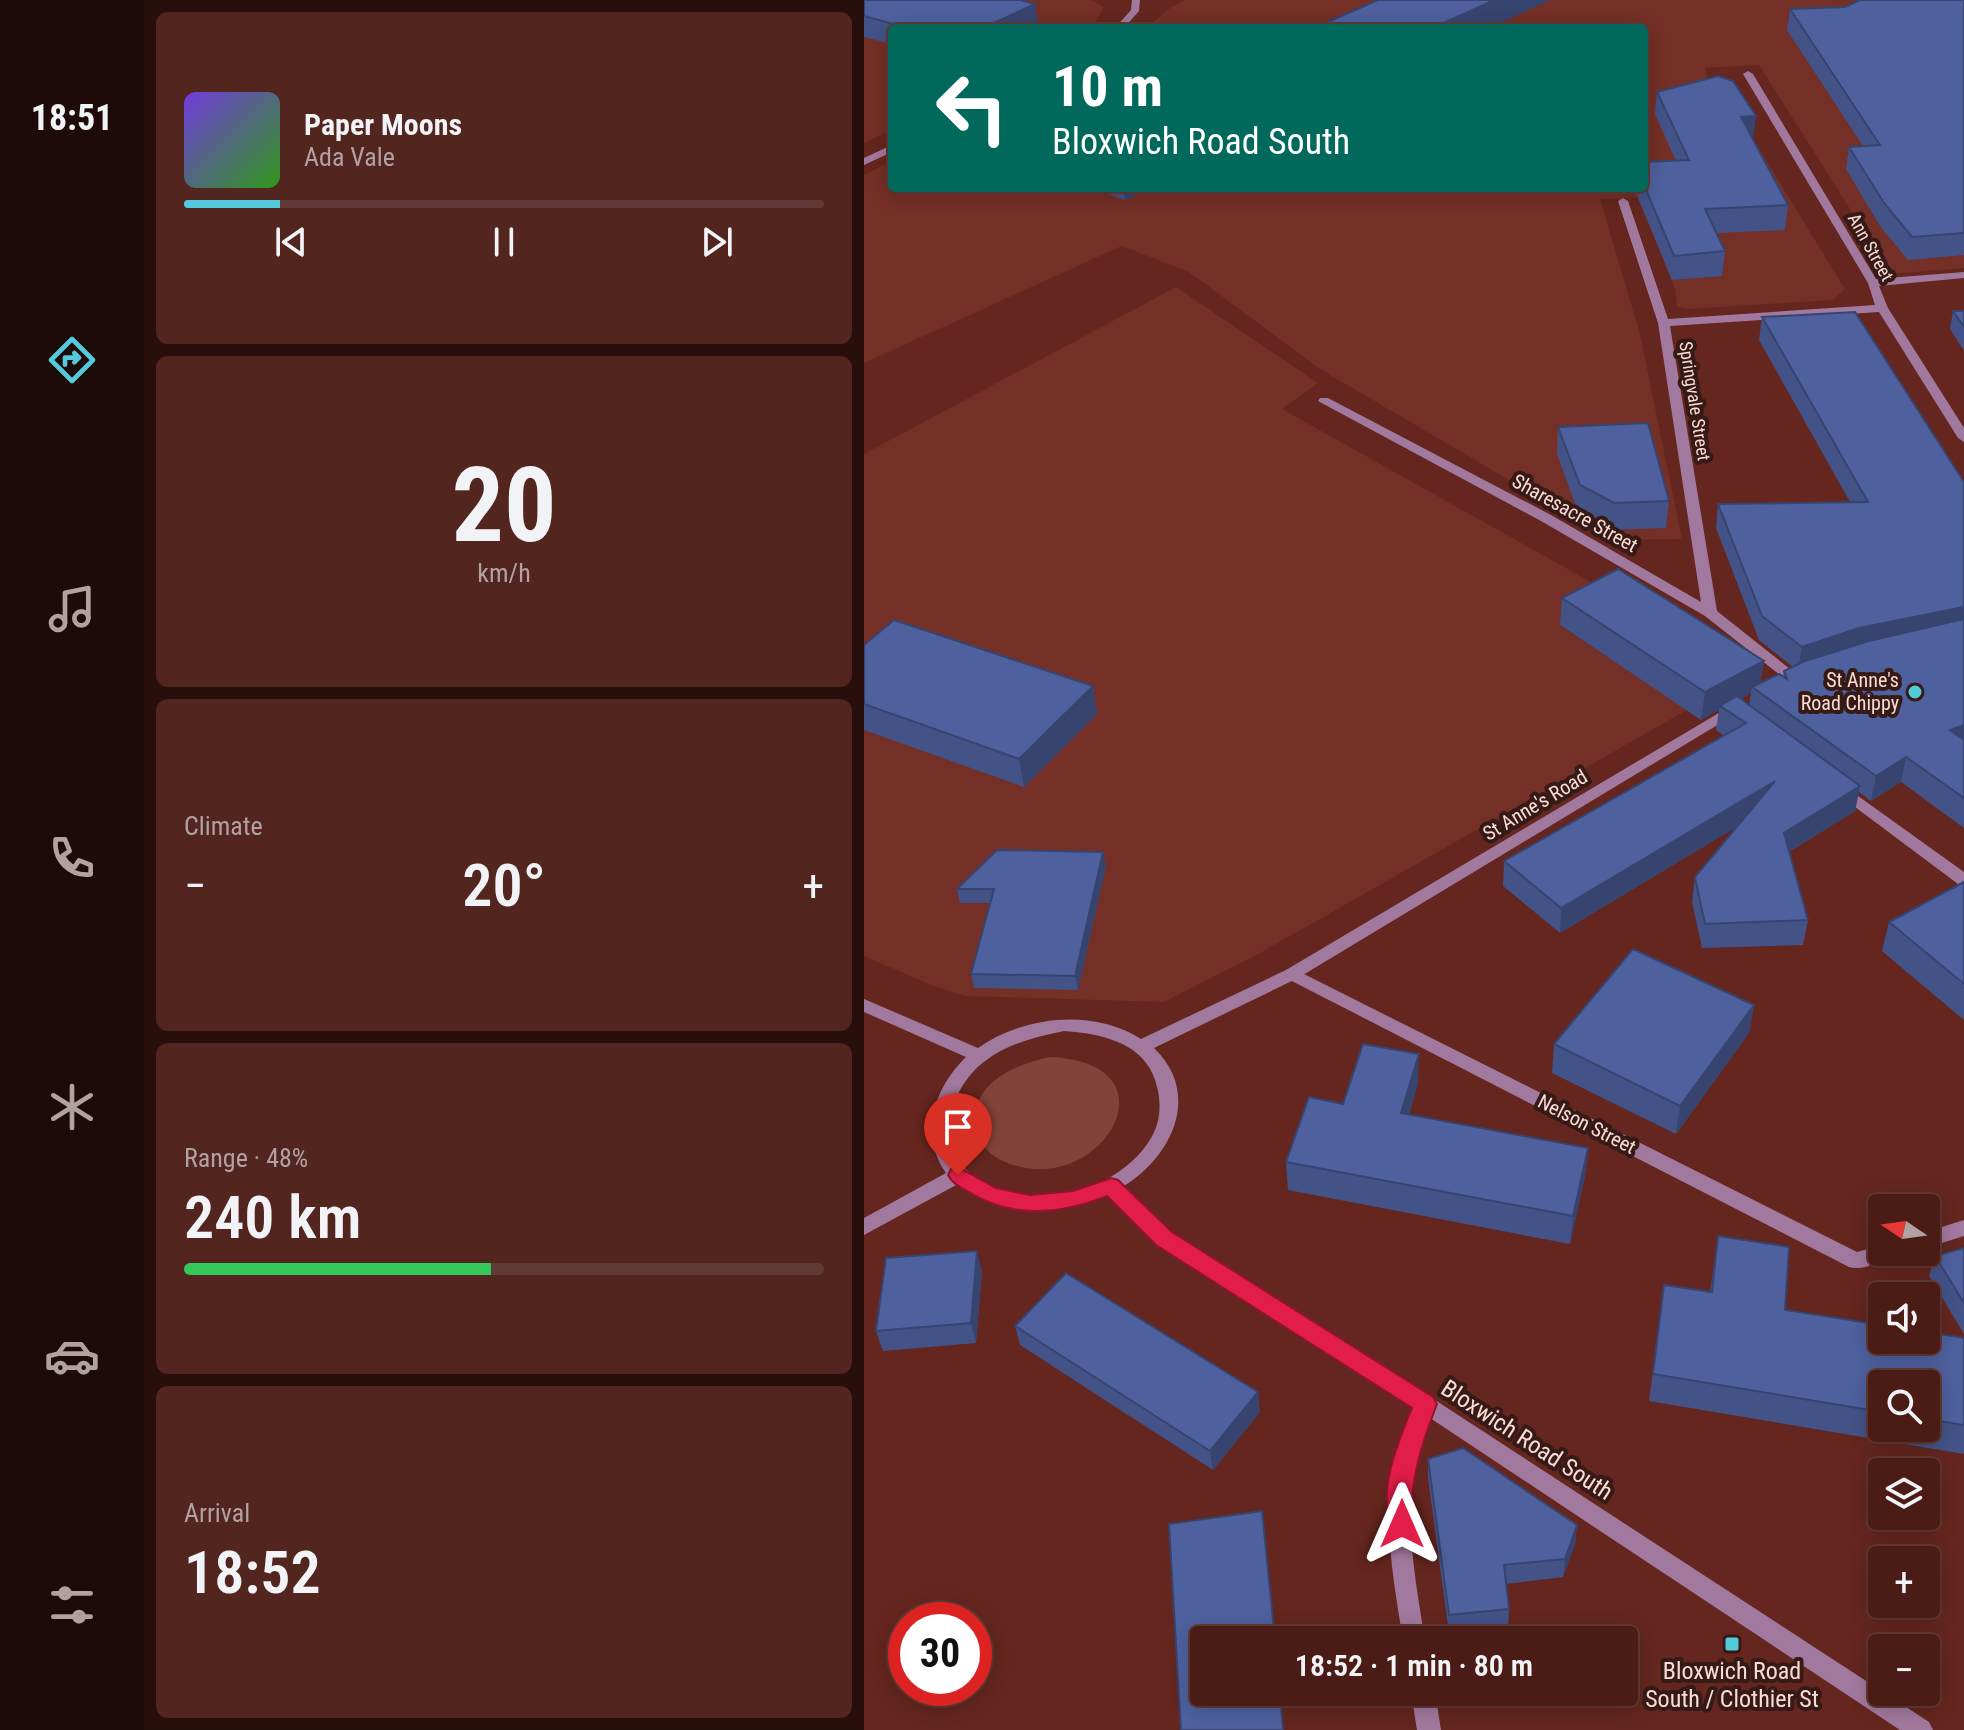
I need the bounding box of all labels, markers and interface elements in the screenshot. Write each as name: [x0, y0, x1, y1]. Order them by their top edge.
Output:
text: 10 m: [1052, 54, 1163, 120]
icon: left: [920, 56, 1024, 160]
text: 18:51: [31, 97, 113, 139]
text: Paper Moons: [304, 107, 462, 142]
text: Bloxwich Road South: [1052, 121, 1350, 163]
text: Ada Vale: [304, 142, 395, 172]
street label: Ann Street: [1844, 209, 1898, 285]
icon: previous: [269, 220, 313, 264]
icon: pause: [482, 220, 526, 264]
icon: next: [695, 220, 739, 264]
icon: directions: [44, 332, 100, 388]
street label: Springvale Street: [1675, 340, 1715, 462]
text: 20: [451, 445, 557, 566]
street label: Sharesacre Street: [1508, 469, 1642, 557]
text: km/h: [477, 558, 531, 588]
icon: music: [44, 581, 100, 637]
place label: St Anne's Road Chippy: [1801, 668, 1899, 715]
marker: St Anne's Road Chippy: [1906, 683, 1924, 701]
street label: St Anne's Road: [1478, 764, 1592, 846]
text: Climate: [184, 811, 263, 841]
icon: phone: [44, 830, 100, 886]
text: 20°: [462, 850, 546, 921]
text: −: [184, 860, 206, 912]
text: +: [802, 860, 824, 912]
icon: climate: [44, 1079, 100, 1135]
street label: Nelson Street: [1534, 1089, 1640, 1159]
pin: [924, 1093, 992, 1175]
icon: arrive: [936, 1105, 980, 1149]
text: Range · 48%: [184, 1143, 308, 1173]
text: 240 km: [184, 1182, 361, 1253]
north arrow: [1868, 1194, 1940, 1266]
map controls: [1868, 1194, 1940, 1706]
button: sound: [1868, 1282, 1940, 1354]
icon: car: [44, 1328, 100, 1384]
button: search: [1868, 1370, 1940, 1442]
street label: Bloxwich Road South: [1436, 1374, 1618, 1506]
button: layers: [1868, 1458, 1940, 1530]
position arrow: [1360, 1482, 1444, 1566]
text: Arrival: [184, 1498, 250, 1528]
text: 18:52: [184, 1537, 321, 1608]
button: +: [1868, 1546, 1940, 1618]
icon: filters: [44, 1577, 100, 1633]
speed limit sign: 30: [888, 1602, 992, 1706]
button: −: [1868, 1634, 1940, 1706]
marker: Bloxwich Road South / Clothier St: [1723, 1635, 1741, 1653]
text: 18:52 · 1 min · 80 m: [1295, 1648, 1533, 1683]
place label: Bloxwich Road South / Clothier St: [1645, 1657, 1819, 1713]

